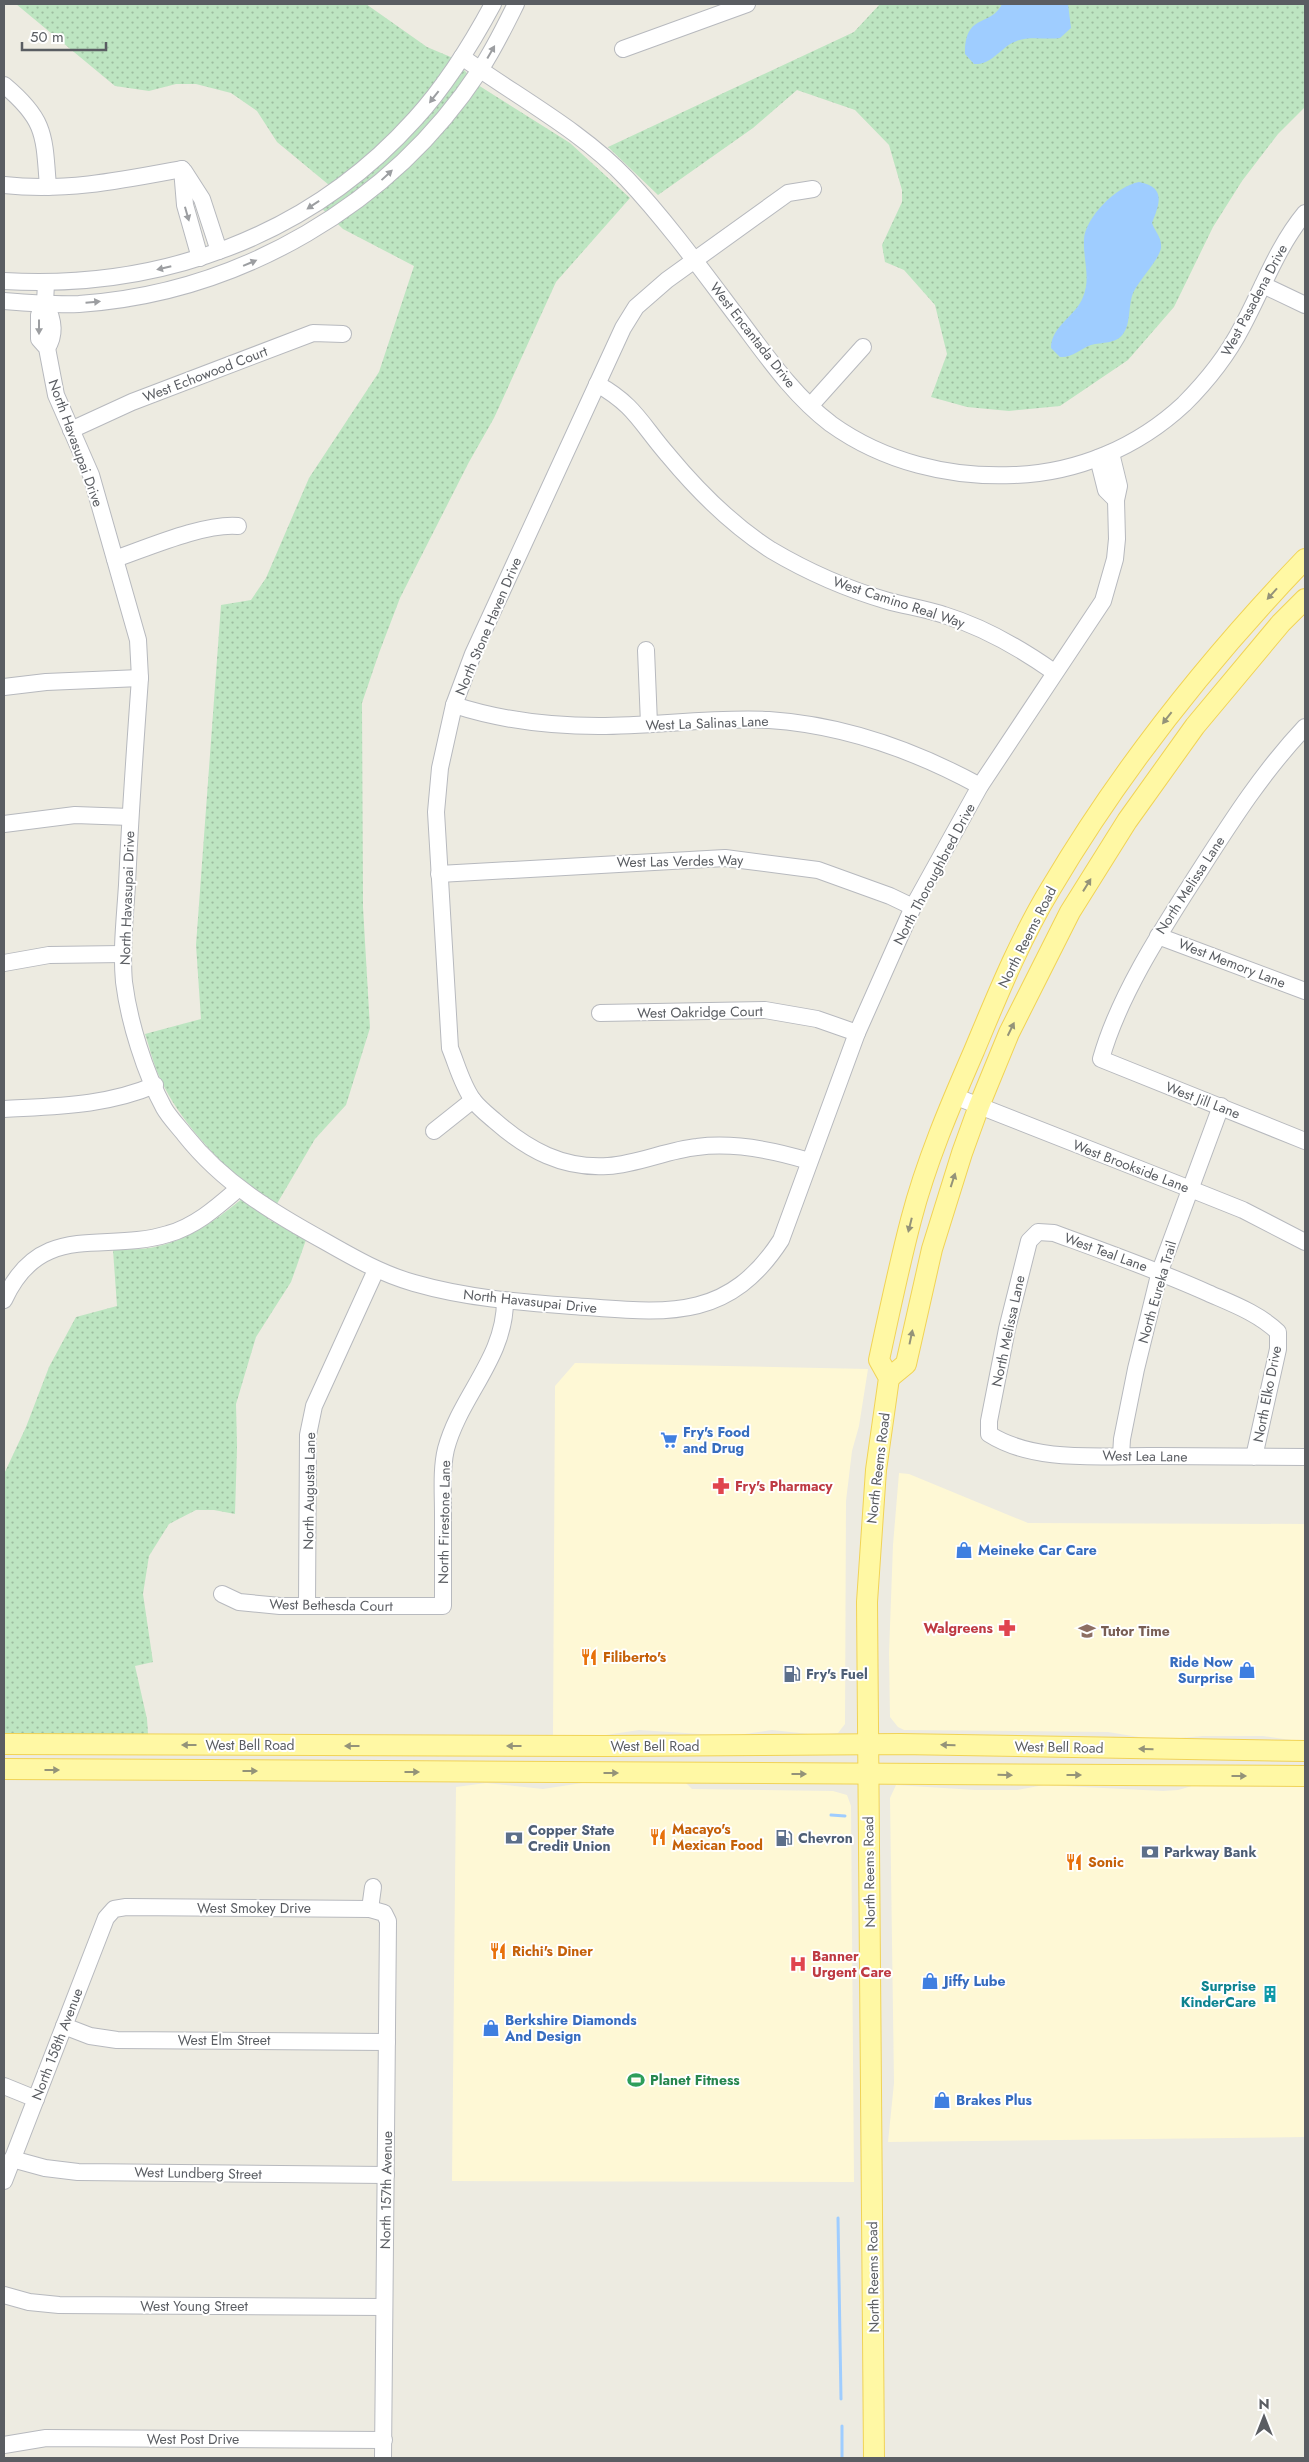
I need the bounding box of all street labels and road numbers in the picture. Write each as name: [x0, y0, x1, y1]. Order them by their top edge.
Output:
street label: West Pasadena Drive: [1216, 241, 1292, 359]
street label: West Encantada Drive: [705, 278, 801, 392]
street label: West Echowood Court: [140, 341, 271, 407]
street label: North Havasupai Drive: [44, 376, 108, 510]
street label: North Stone Haven Drive: [450, 554, 526, 698]
street label: West Camino Real Way: [830, 571, 968, 633]
street label: West La Salinas Lane: [645, 711, 769, 735]
street label: North Thoroughbred Drive: [888, 800, 980, 948]
street label: North Havasupai Drive: [115, 830, 139, 966]
street label: North Melissa Lane: [1151, 832, 1229, 938]
street label: West Las Verdes Way: [617, 850, 744, 872]
street label: North Reems Road: [993, 883, 1061, 991]
street label: West Memory Lane: [1175, 933, 1289, 993]
street label: West Oakridge Court: [637, 1001, 764, 1023]
street label: West Jill Lane: [1163, 1077, 1243, 1123]
street label: West Brookside Lane: [1070, 1135, 1192, 1197]
street label: West Teal Lane: [1062, 1228, 1150, 1276]
street label: North Eureka Trail: [1133, 1238, 1181, 1346]
street label: North Melissa Lane: [986, 1273, 1030, 1389]
street label: North Havasupai Drive: [462, 1284, 598, 1318]
street label: North Elko Drive: [1248, 1344, 1286, 1444]
street label: North Reems Road: [861, 1411, 895, 1525]
street label: North Augusta Lane: [298, 1432, 320, 1550]
street label: West Lea Lane: [1102, 1445, 1188, 1467]
street label: North Firestone Lane: [433, 1460, 455, 1584]
street label: West Bethesda Court: [269, 1594, 393, 1616]
street label: West Bell Road: [205, 1735, 295, 1755]
street label: West Bell Road: [610, 1736, 700, 1756]
street label: West Bell Road: [1014, 1736, 1104, 1758]
street label: North Reems Road: [858, 1816, 880, 1928]
street label: West Smokey Drive: [197, 1898, 311, 1918]
street label: North 158th Avenue: [26, 1985, 88, 2103]
street label: West Elm Street: [178, 2030, 271, 2050]
street label: North 157th Avenue: [375, 2131, 397, 2249]
street label: West Lundberg Street: [134, 2162, 262, 2184]
street label: North Reems Road: [862, 2221, 884, 2333]
street label: West Young Street: [140, 2296, 248, 2316]
street label: West Post Drive: [147, 2429, 239, 2449]

